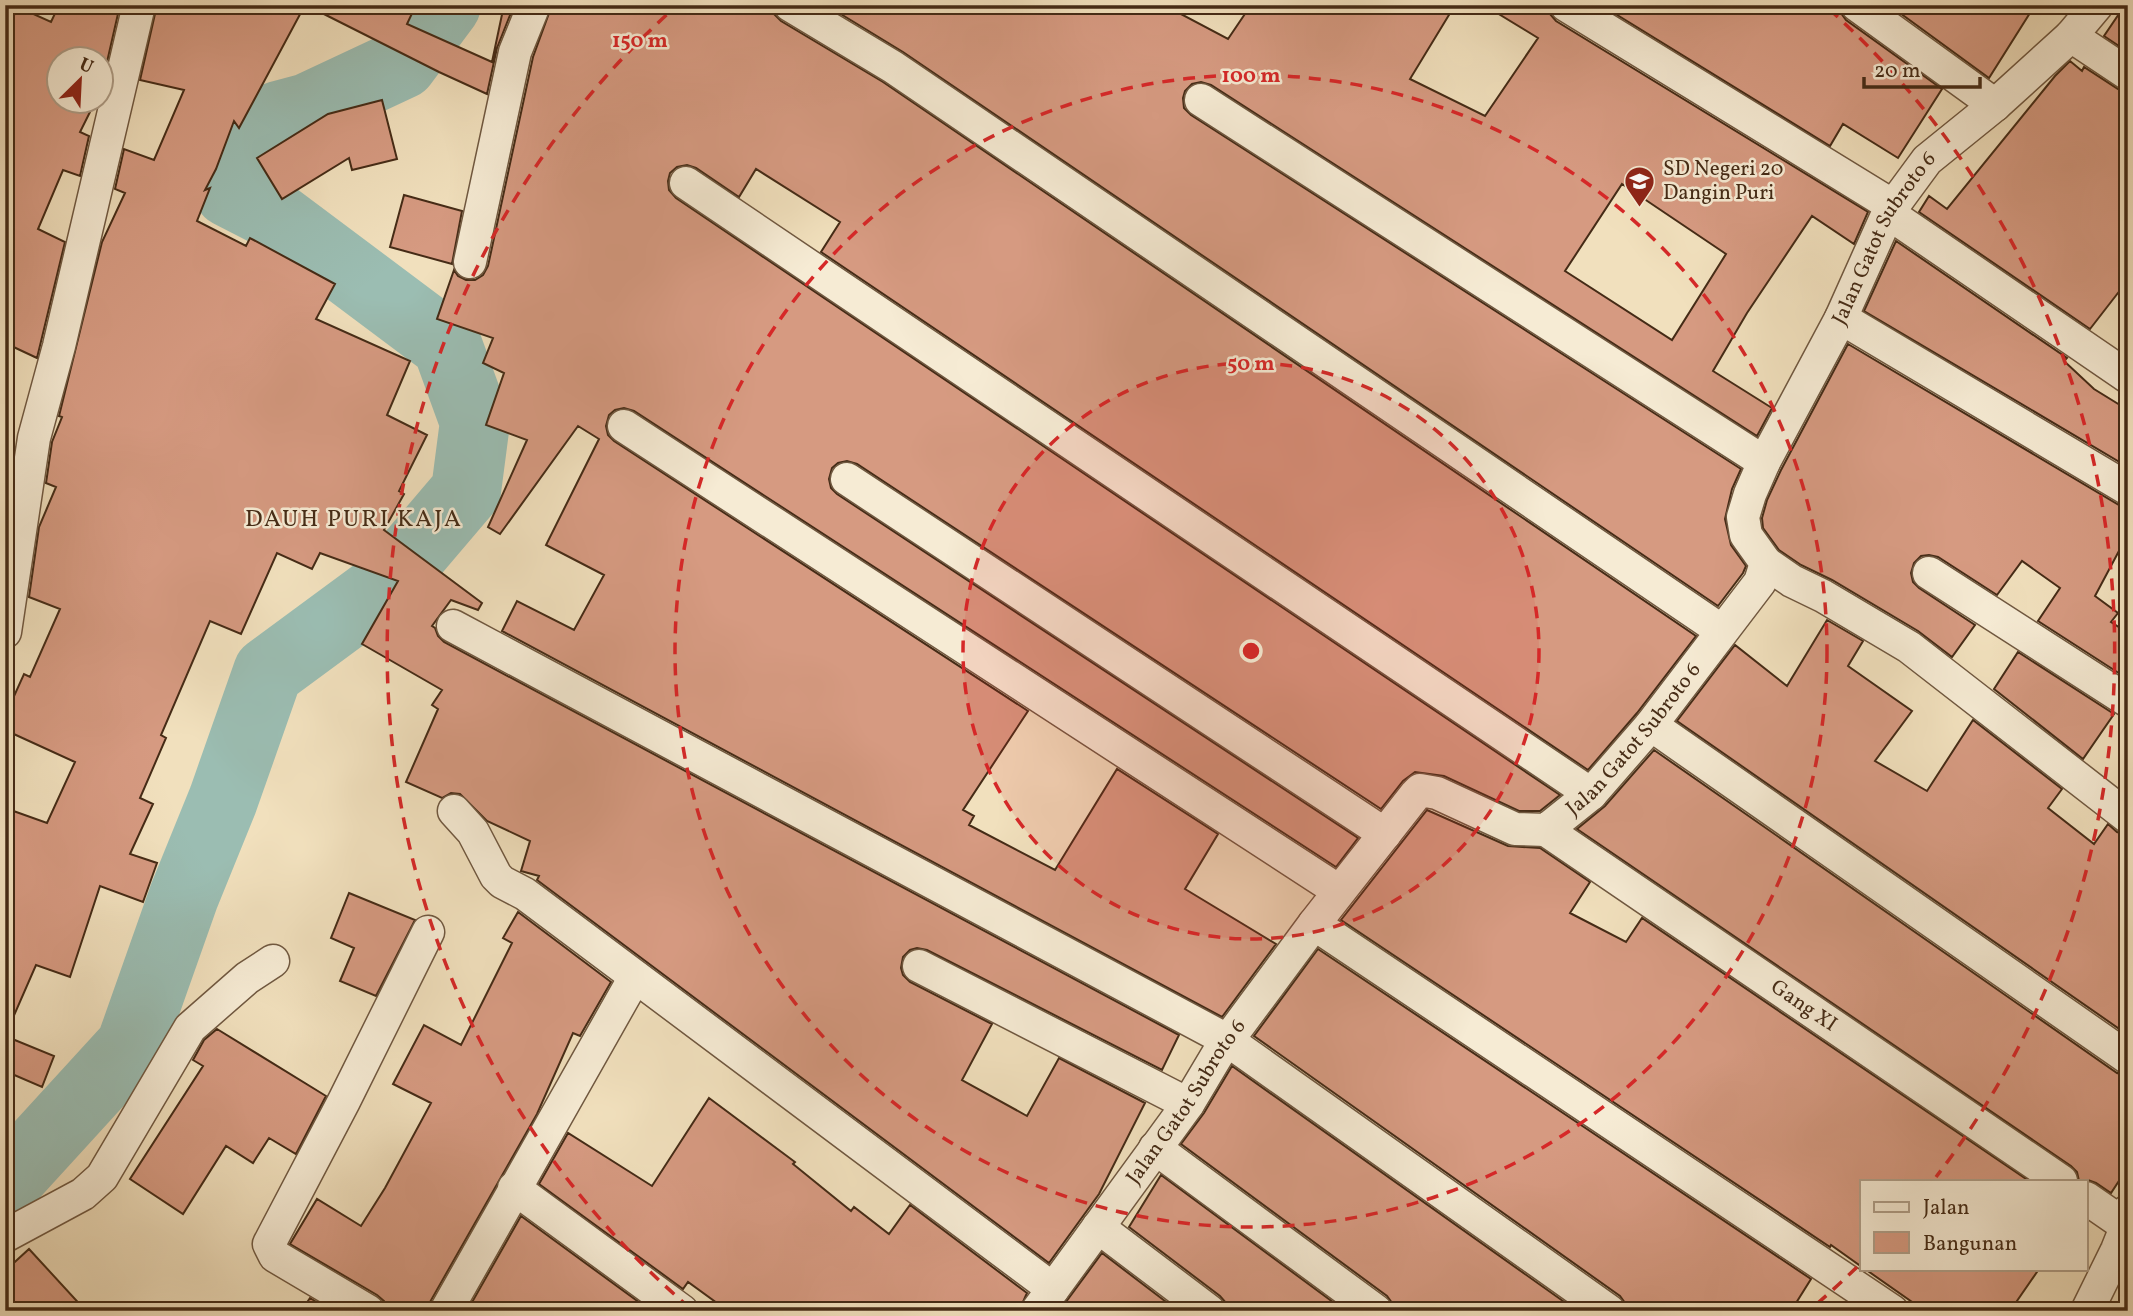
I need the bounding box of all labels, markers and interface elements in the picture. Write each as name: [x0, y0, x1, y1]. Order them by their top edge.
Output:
text: 150 m: [612, 27, 668, 56]
north arrow: [46, 46, 116, 116]
scale bar: [1864, 46, 1979, 90]
text: U: [75, 52, 97, 81]
text: 20 m: [1874, 57, 1920, 86]
text: 100 m: [1221, 62, 1281, 91]
street label: Jalan Gatot Subroto 6: [1825, 144, 1942, 330]
place label: SD Negeri 20 Dangin Puri: [1663, 155, 1783, 208]
school or university icon: SD Negeri 20 Dangin Puri: [1623, 164, 1657, 208]
text: 50 m: [1227, 350, 1275, 379]
district label: DAUH PURI KAJA: [245, 503, 463, 537]
centre of rings: [1239, 639, 1263, 663]
street label: Jalan Gatot Subroto 6: [1560, 657, 1708, 823]
street label: Gang XI: [1765, 973, 1843, 1039]
street label: Jalan Gatot Subroto 6: [1119, 1013, 1253, 1190]
legend: [1860, 1180, 2088, 1270]
text: Jalan: [1923, 1194, 1970, 1223]
text: Bangunan: [1923, 1230, 2017, 1259]

